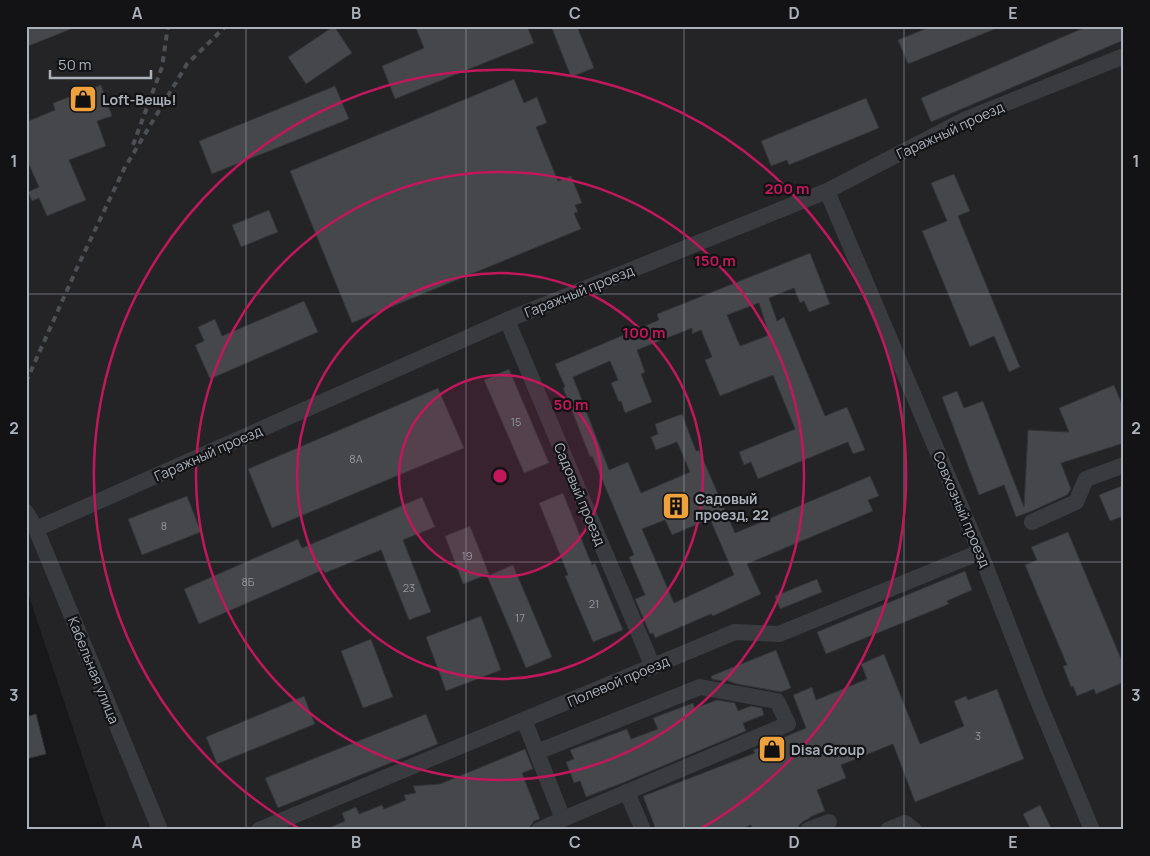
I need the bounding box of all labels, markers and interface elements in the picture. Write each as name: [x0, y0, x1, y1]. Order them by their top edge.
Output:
text: A: [132, 2, 143, 24]
text: B: [351, 2, 361, 24]
text: C: [569, 2, 581, 24]
text: D: [788, 2, 800, 24]
text: E: [1008, 2, 1018, 24]
scale bar: [50, 48, 151, 80]
text: 50 m: [58, 54, 92, 75]
shop icon: Loft-Вещь!: [68, 84, 98, 114]
place label: Loft-Вещь!: [102, 90, 177, 109]
street label: Гаражный проезд: [893, 97, 1007, 163]
text: 1: [10, 150, 18, 172]
text: 1: [1132, 150, 1140, 172]
text: 200 m: [764, 178, 810, 199]
text: 150 m: [694, 250, 736, 271]
street label: Гаражный проезд: [521, 260, 637, 322]
text: 100 m: [623, 322, 665, 343]
text: 50 m: [553, 394, 589, 415]
house number: 15: [511, 414, 521, 429]
text: 2: [9, 417, 19, 439]
text: 2: [1131, 417, 1141, 439]
street label: Гаражный проезд: [151, 421, 265, 485]
street label: Садовый проезд: [550, 440, 610, 548]
street label: Совхозный проезд: [929, 448, 995, 570]
house number: 8А: [349, 451, 363, 466]
centre of rings: [491, 467, 509, 485]
place label: Садовый проезд, 22: [695, 489, 769, 524]
building icon: Садовый проезд, 22: [661, 491, 691, 521]
house number: 8: [161, 518, 167, 533]
house number: 19: [461, 548, 473, 563]
house number: 8Б: [241, 574, 255, 589]
house number: 23: [403, 580, 415, 595]
house number: 21: [589, 596, 599, 611]
house number: 17: [515, 610, 525, 625]
street label: Кабельная улица: [64, 614, 124, 726]
street label: Полевой проезд: [564, 651, 672, 711]
text: 3: [9, 684, 19, 706]
text: 3: [1131, 684, 1141, 706]
house number: 3: [975, 728, 981, 743]
shop icon: Disa Group: [757, 734, 787, 764]
place label: Disa Group: [791, 740, 865, 759]
text: A: [132, 831, 143, 853]
text: B: [351, 831, 361, 853]
text: C: [569, 831, 581, 853]
text: D: [788, 831, 800, 853]
text: E: [1008, 831, 1018, 853]

